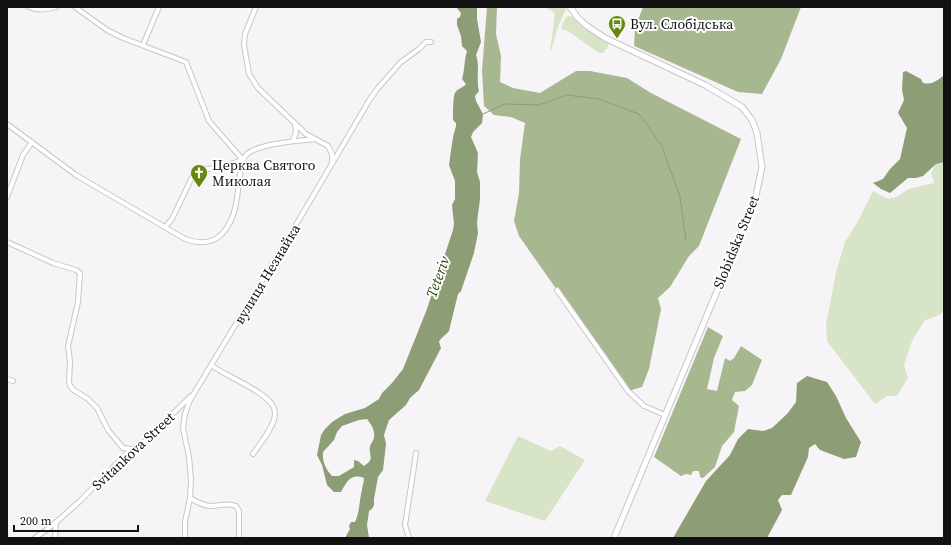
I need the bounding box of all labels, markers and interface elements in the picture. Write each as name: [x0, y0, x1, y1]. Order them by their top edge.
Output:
bus stop icon: Вул. Слобідська: [607, 14, 627, 39]
place label: Вул. Слобідська: [630, 14, 734, 34]
place label: Церква Святого Миколая: [212, 155, 316, 191]
church icon: Церква Святого Миколая: [189, 163, 209, 188]
street label: Slobidska Street: [708, 192, 764, 292]
street label: вулиця Незнайка: [229, 219, 305, 328]
water label: Teteriv: [420, 252, 455, 300]
street label: Svitankova Street: [87, 407, 179, 495]
scale bar: [14, 507, 138, 533]
text: 200 m: [20, 513, 52, 529]

